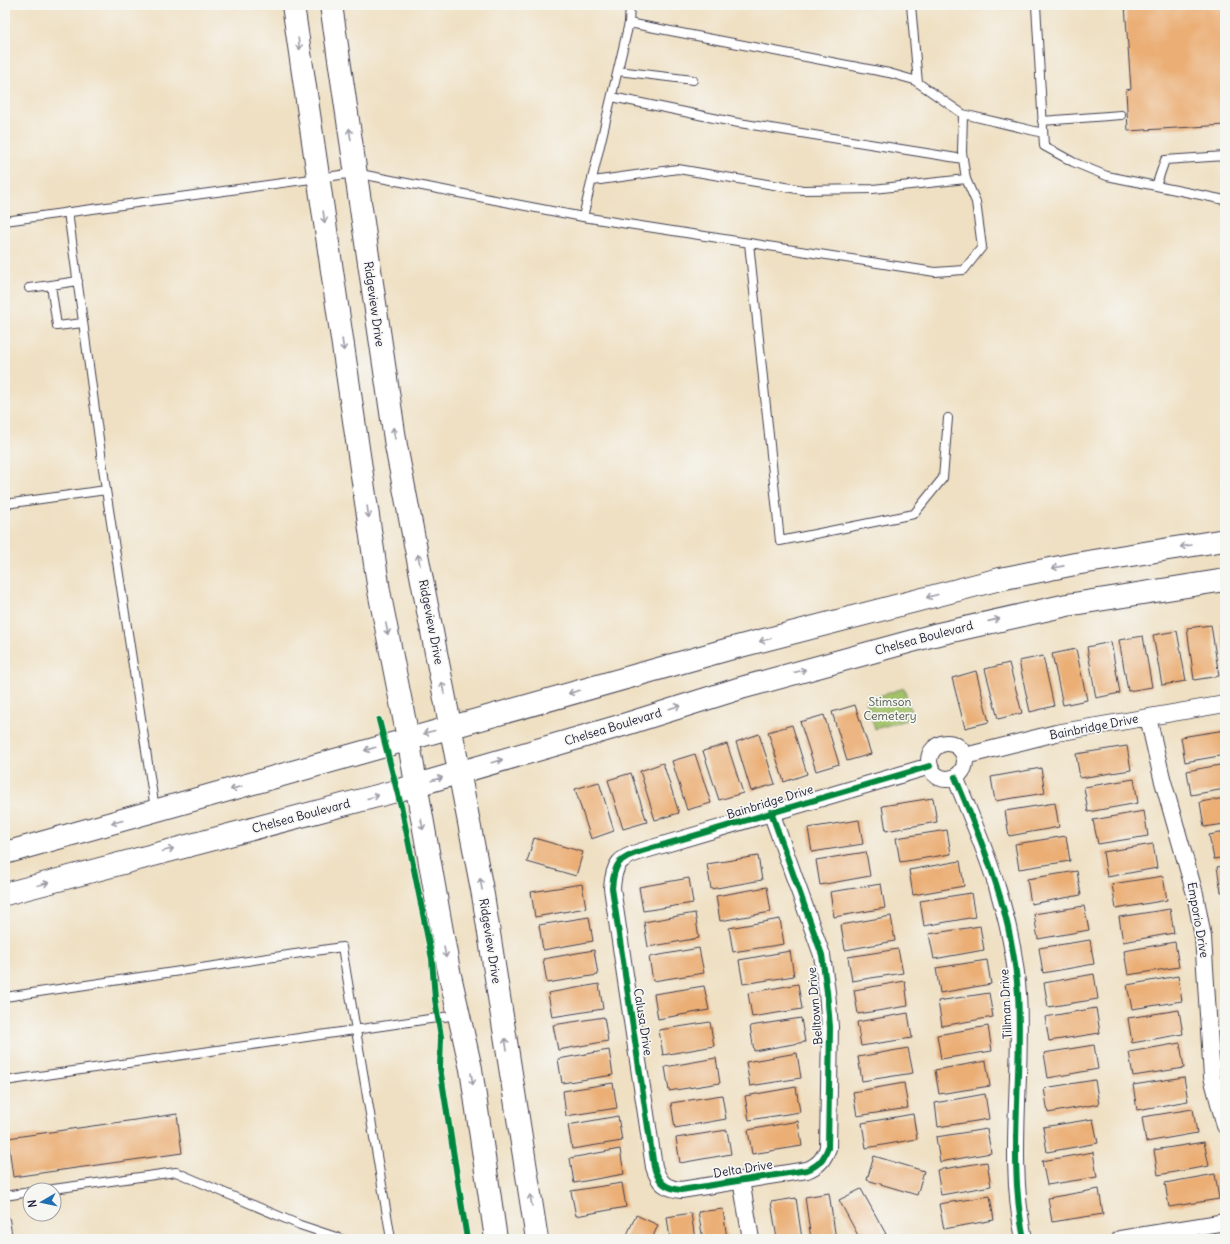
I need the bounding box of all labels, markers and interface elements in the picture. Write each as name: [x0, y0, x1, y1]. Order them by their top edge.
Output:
one-way arrow: [295, 37, 303, 50]
one-way arrow: [346, 128, 354, 141]
one-way arrow: [320, 210, 328, 223]
street label: Ridgeview Drive: [361, 260, 388, 348]
one-way arrow: [339, 338, 347, 351]
one-way arrow: [390, 427, 398, 440]
one-way arrow: [364, 505, 372, 518]
one-way arrow: [1180, 542, 1193, 550]
one-way arrow: [415, 554, 423, 567]
one-way arrow: [1052, 563, 1065, 571]
street label: Ridgeview Drive: [416, 578, 447, 666]
one-way arrow: [925, 593, 938, 601]
one-way arrow: [987, 616, 1000, 623]
street label: Chelsea Boulevard: [873, 617, 975, 658]
one-way arrow: [383, 622, 391, 635]
one-way arrow: [759, 636, 772, 644]
one-way arrow: [793, 666, 806, 674]
one-way arrow: [439, 682, 447, 695]
one-way arrow: [568, 689, 581, 696]
park label: Stimson Cemetery: [863, 694, 917, 723]
one-way arrow: [669, 703, 681, 711]
street label: Chelsea Boulevard: [562, 705, 663, 748]
street label: Bainbridge Drive: [1048, 711, 1140, 742]
one-way arrow: [423, 729, 436, 736]
one-way arrow: [364, 746, 377, 753]
one-way arrow: [491, 757, 504, 764]
one-way arrow: [431, 775, 444, 782]
street label: Bainbridge Drive: [725, 781, 815, 822]
one-way arrow: [229, 785, 242, 792]
one-way arrow: [366, 793, 379, 800]
street label: Chelsea Boulevard: [250, 795, 352, 836]
one-way arrow: [418, 817, 426, 830]
one-way arrow: [111, 819, 124, 826]
one-way arrow: [162, 846, 175, 854]
one-way arrow: [477, 878, 485, 891]
one-way arrow: [36, 879, 49, 887]
street label: Emporio Drive: [1184, 881, 1213, 959]
street label: Ridgeview Drive: [476, 897, 505, 985]
one-way arrow: [441, 945, 449, 958]
street label: Belltown Drive: [804, 966, 825, 1046]
street label: Tillman Drive: [996, 969, 1015, 1039]
street label: Calusa Drive: [631, 987, 656, 1057]
one-way arrow: [502, 1038, 510, 1051]
one-way arrow: [468, 1072, 476, 1085]
street label: Delta Drive: [712, 1156, 774, 1181]
north arrow: [22, 1182, 62, 1222]
one-way arrow: [527, 1194, 535, 1207]
text: N: [25, 1199, 40, 1208]

